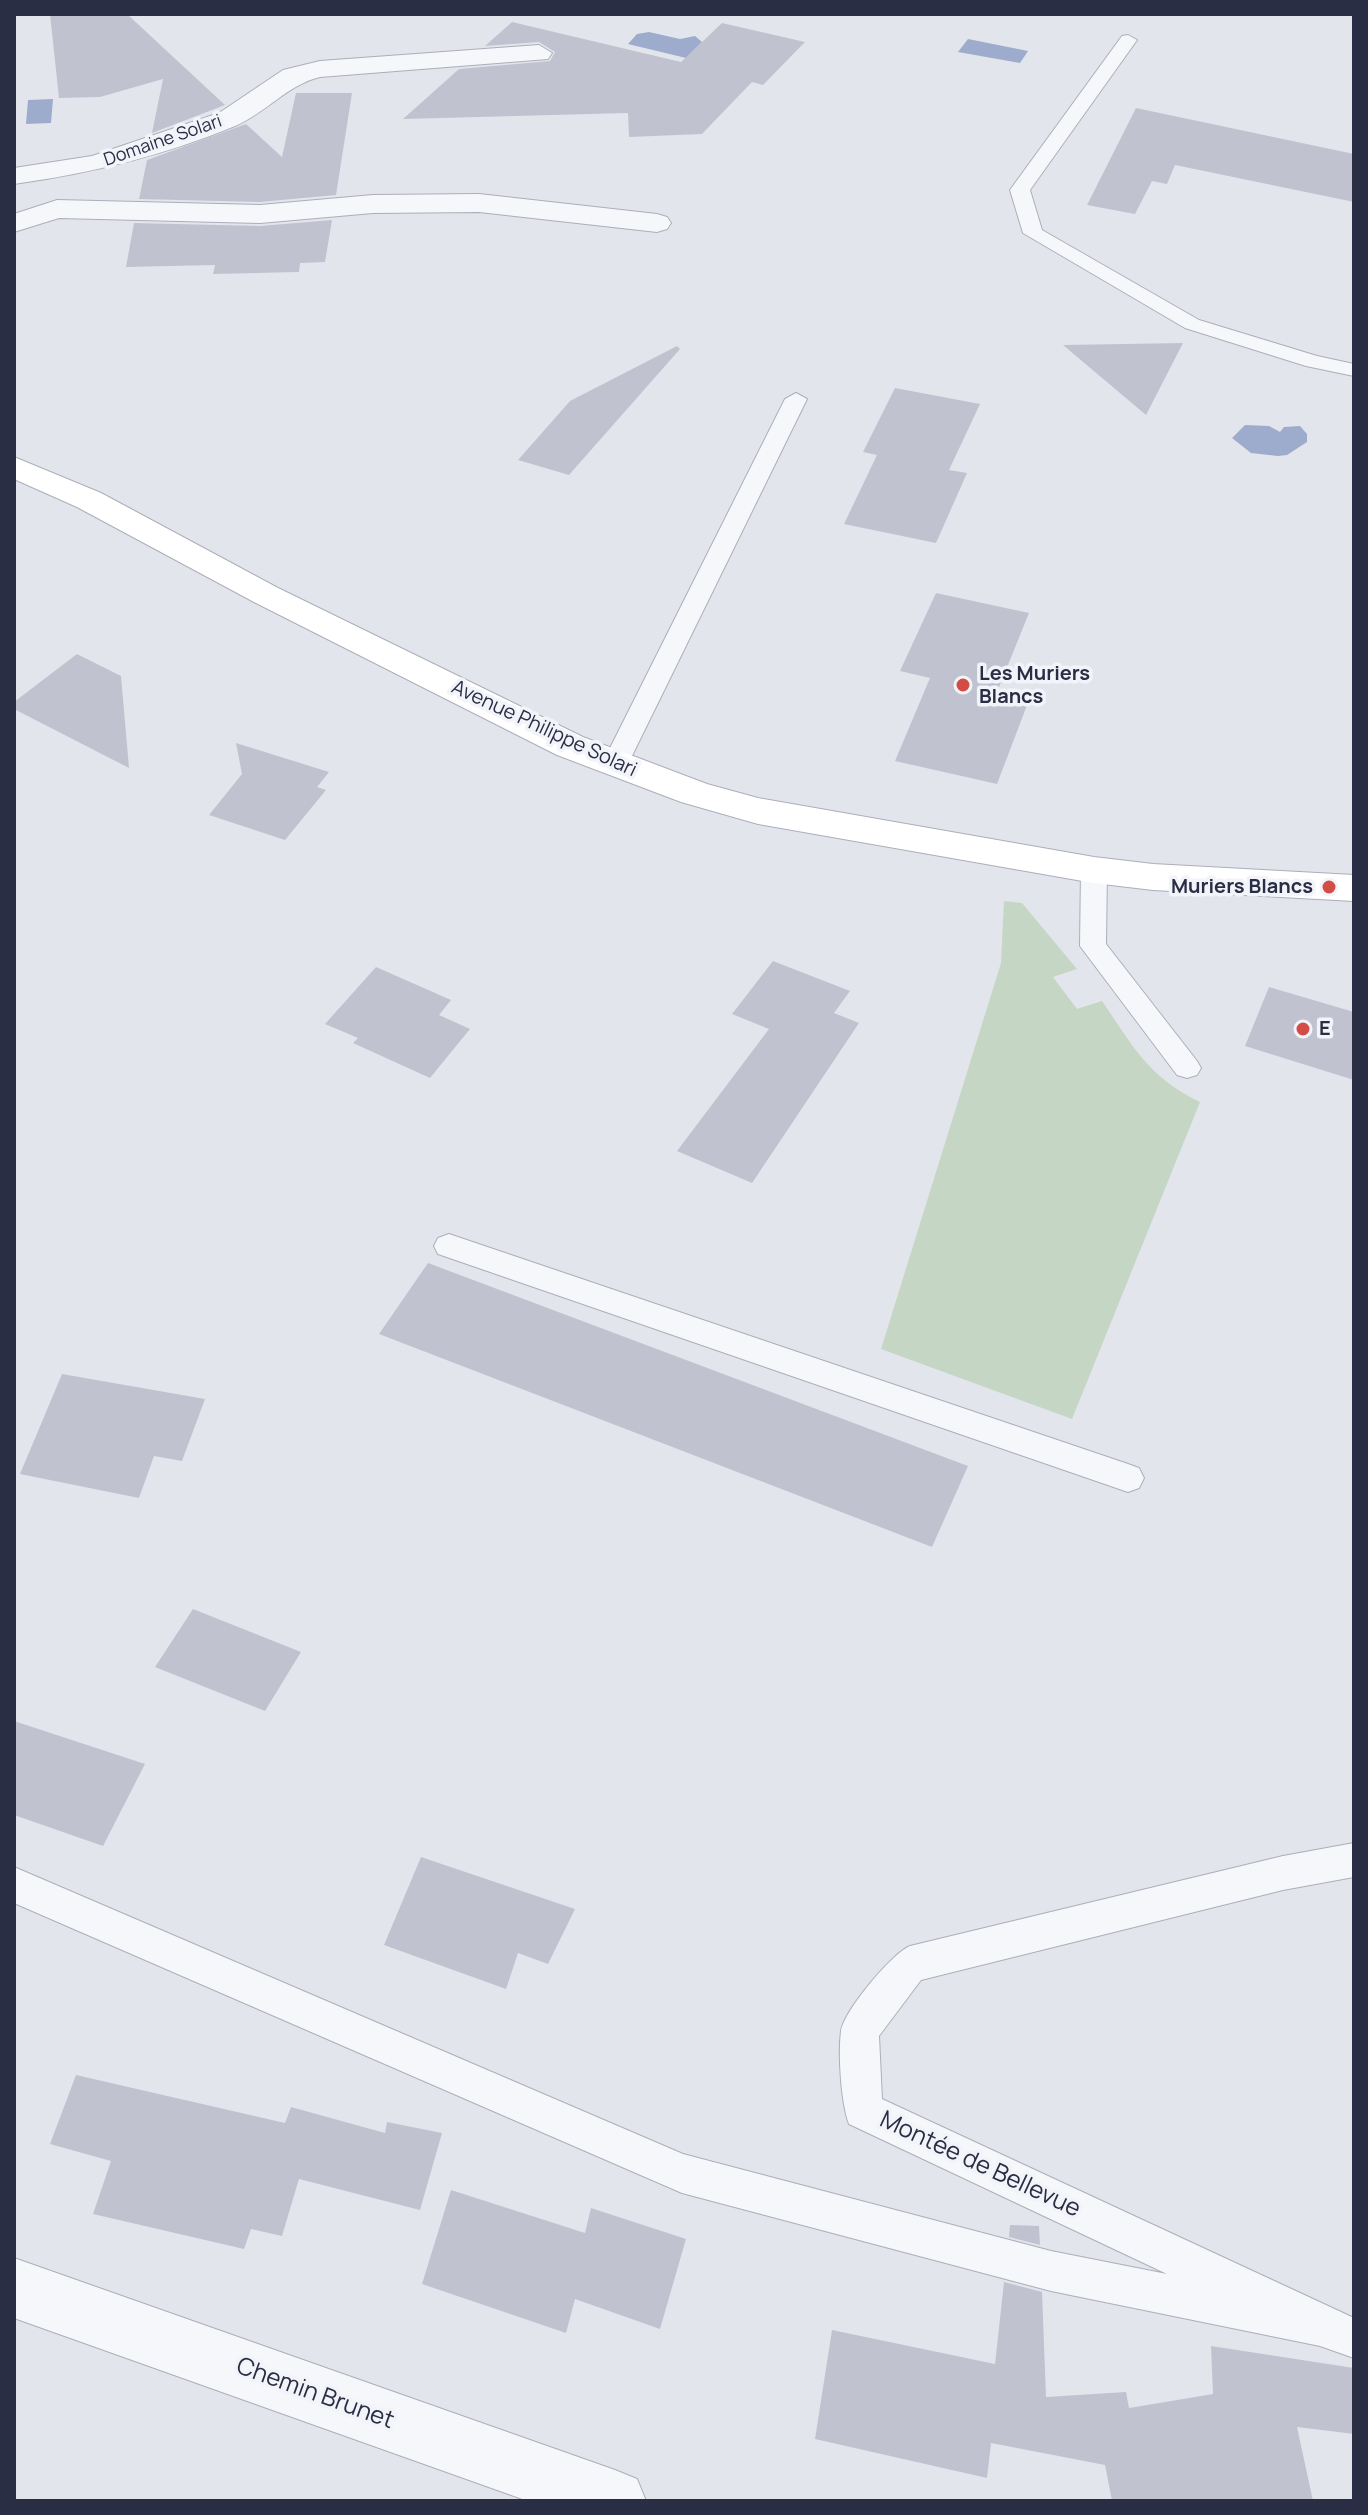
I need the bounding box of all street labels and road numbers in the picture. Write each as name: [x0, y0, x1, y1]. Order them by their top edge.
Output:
street label: Domaine Solari: [101, 111, 225, 171]
street label: Avenue Philippe Solari: [448, 676, 640, 782]
street label: Montée de Bellevue: [875, 2106, 1085, 2224]
street label: Chemin Brunet: [232, 2352, 398, 2436]

